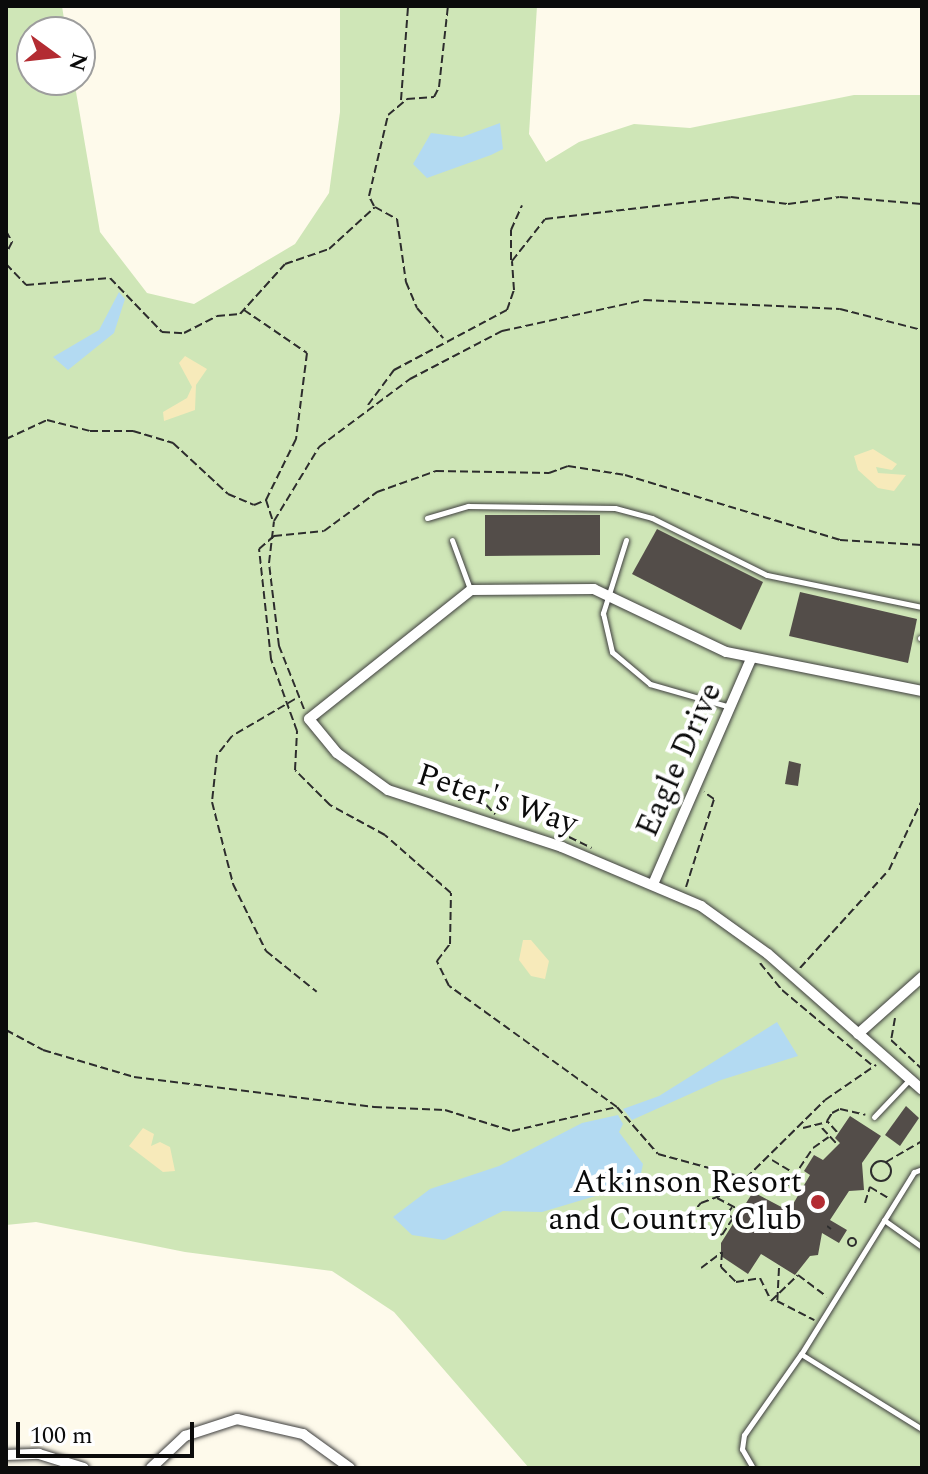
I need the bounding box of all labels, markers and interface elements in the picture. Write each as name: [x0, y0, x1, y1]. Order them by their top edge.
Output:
north arrow: [16, 16, 96, 96]
text: N: [59, 49, 96, 75]
street label: Eagle Drive: [629, 677, 731, 843]
street label: Peter's Way: [412, 756, 582, 844]
place label: Atkinson Resort and Country Club: [549, 1165, 802, 1240]
marker: Atkinson Resort and Country Club: [809, 1193, 827, 1211]
scale bar: [20, 1406, 198, 1456]
text: 100 m: [30, 1418, 93, 1454]

